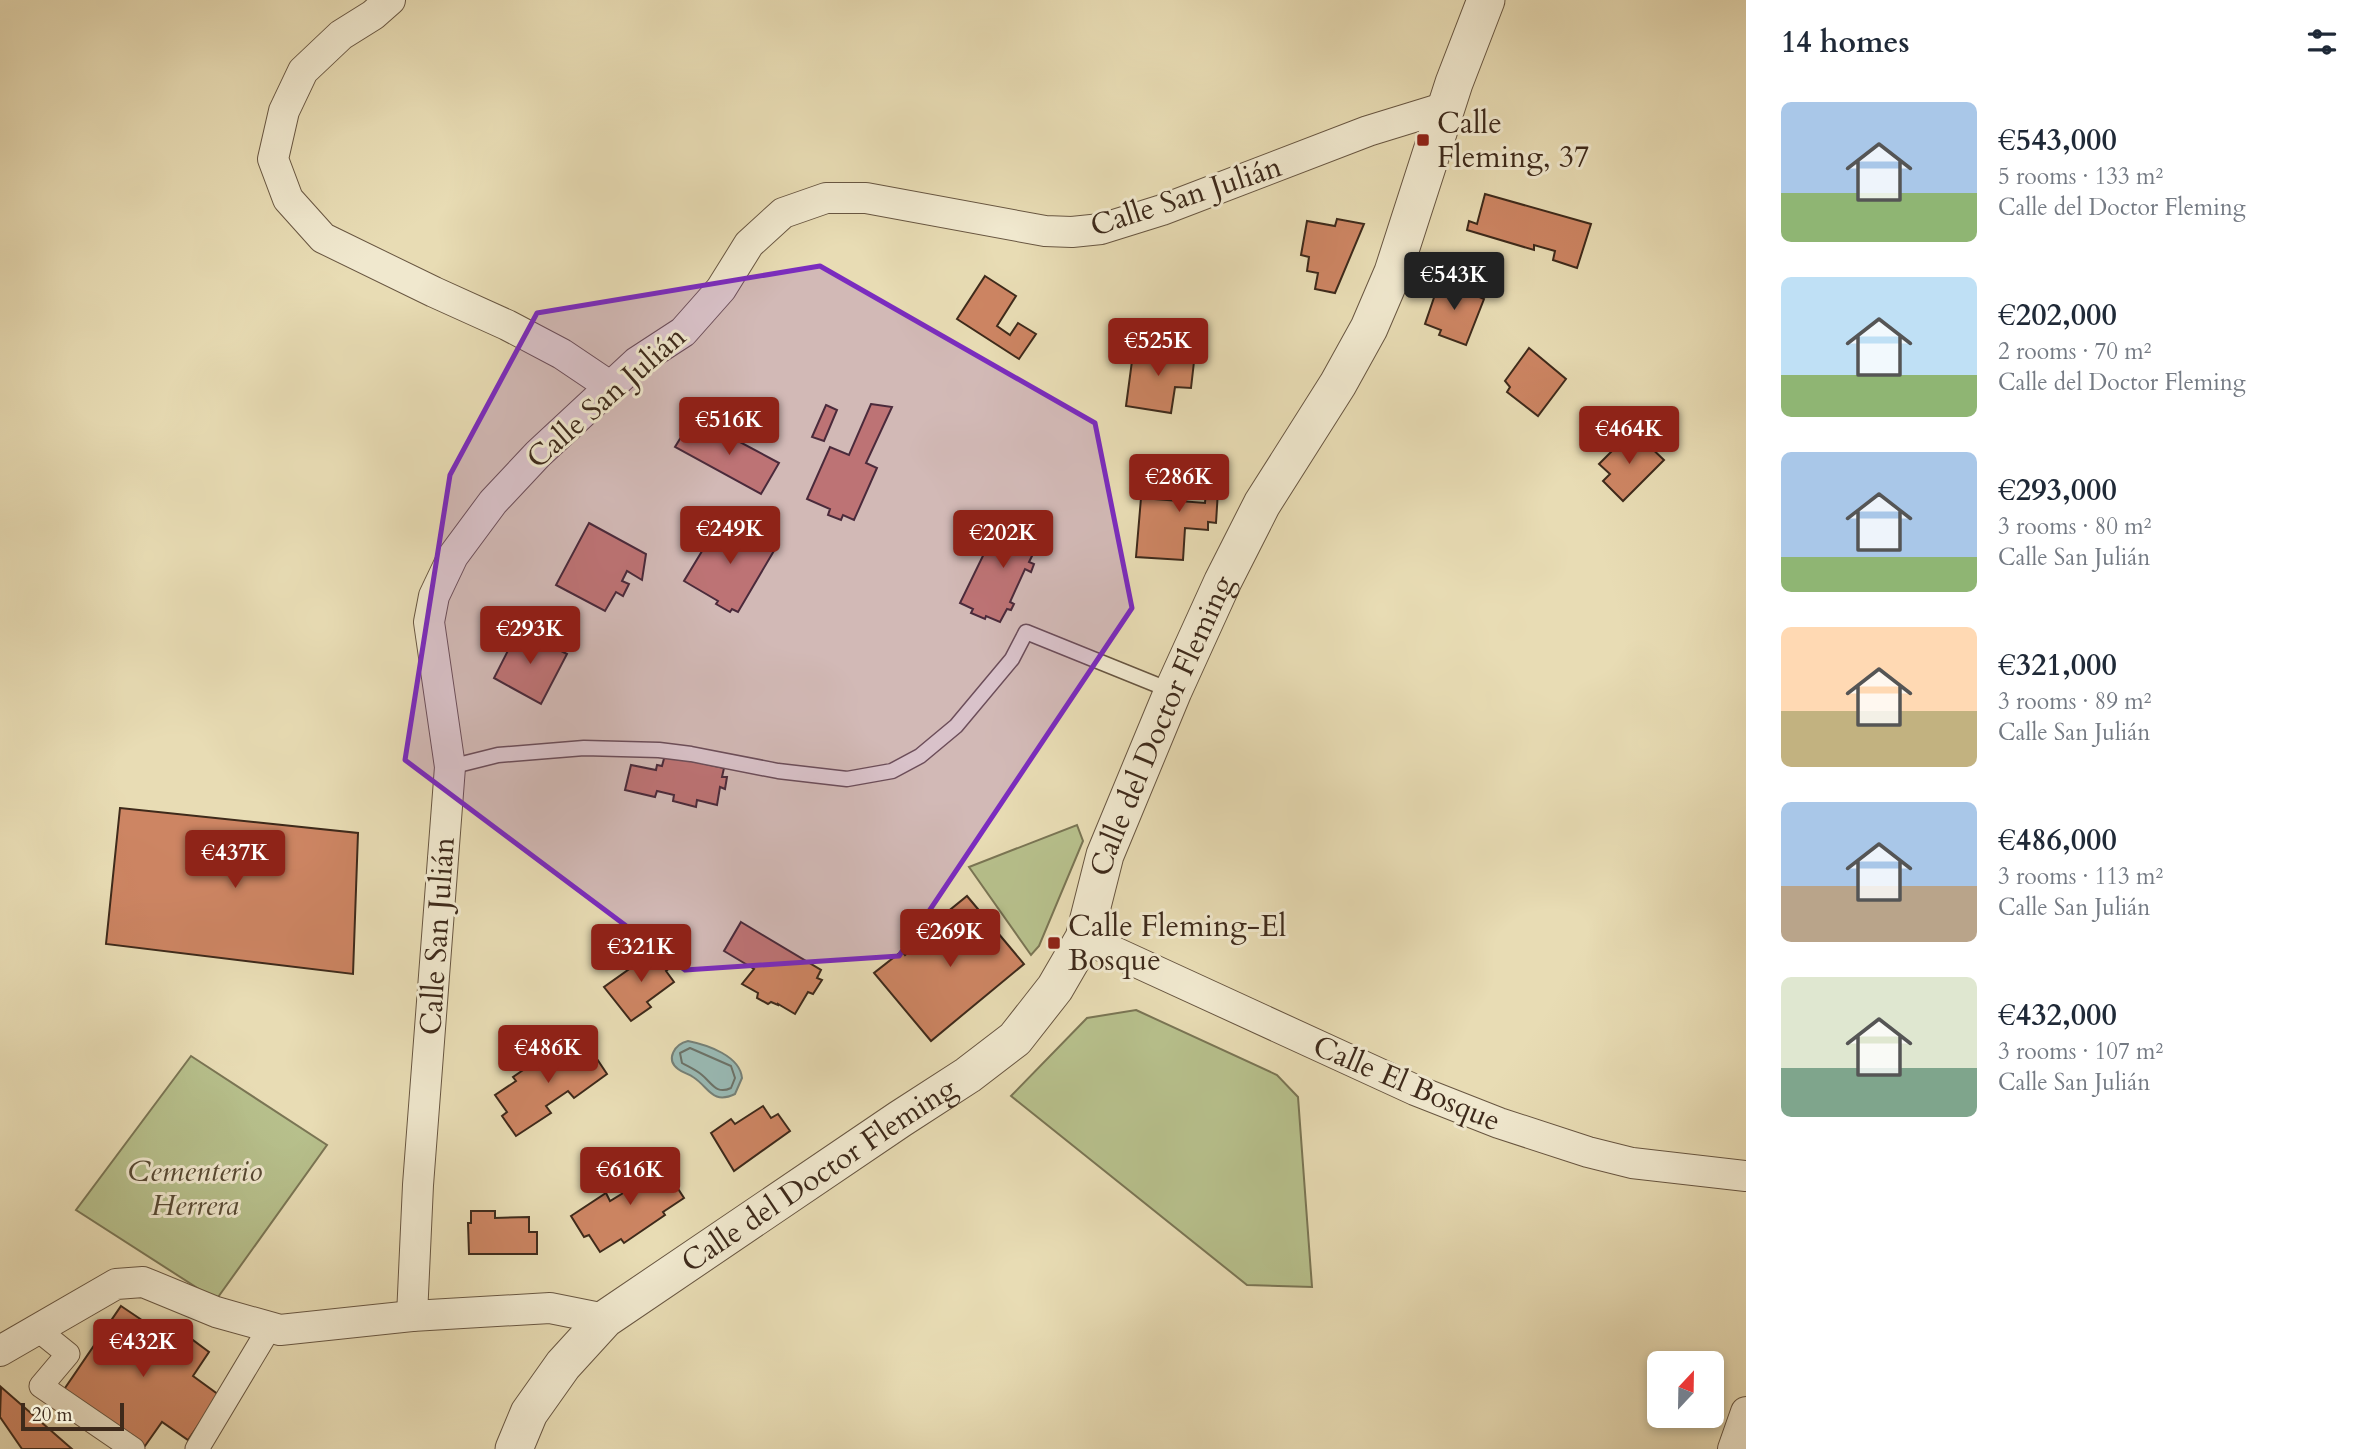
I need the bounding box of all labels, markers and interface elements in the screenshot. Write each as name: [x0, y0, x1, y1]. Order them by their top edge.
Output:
text: 14 homes: [1781, 22, 1910, 63]
icon: filters: [2303, 23, 2341, 61]
place label: Calle Fleming, 37: [1437, 103, 1589, 178]
text: €543,000: [1998, 120, 2117, 161]
icon: home: [1837, 130, 1921, 214]
marker: Calle Fleming, 37: [1415, 132, 1431, 148]
street label: Calle San Julián: [1085, 146, 1287, 247]
text: 5 rooms · 133 m²: [1998, 161, 2163, 192]
text: Calle del Doctor Fleming: [1998, 192, 2246, 223]
pin: €543K: [1405, 252, 1503, 312]
text: €543K: [1420, 259, 1488, 290]
text: €202,000: [1998, 295, 2117, 336]
icon: home: [1837, 305, 1921, 389]
street label: Calle San Julián: [518, 317, 695, 478]
pin: €525K: [1109, 318, 1207, 378]
text: €525K: [1124, 325, 1192, 356]
text: 2 rooms · 70 m²: [1998, 336, 2151, 367]
text: Calle del Doctor Fleming: [1998, 367, 2246, 398]
pin: €516K: [680, 398, 778, 457]
text: €516K: [695, 404, 763, 435]
pin: €464K: [1580, 406, 1678, 466]
text: €464K: [1595, 413, 1663, 444]
pin: €286K: [1130, 454, 1228, 514]
text: €286K: [1145, 461, 1213, 492]
text: €293,000: [1998, 470, 2117, 511]
icon: home: [1837, 480, 1921, 564]
pin: €249K: [681, 506, 779, 566]
pin: €202K: [954, 510, 1052, 570]
text: 3 rooms · 80 m²: [1998, 511, 2151, 542]
text: €249K: [696, 513, 764, 544]
text: €202K: [969, 517, 1037, 548]
text: Calle San Julián: [1998, 542, 2150, 573]
street label: Calle del Doctor Fleming: [1081, 569, 1244, 880]
pin: €293K: [481, 606, 579, 666]
text: €293K: [496, 613, 564, 644]
text: €321,000: [1998, 645, 2117, 686]
icon: home: [1837, 655, 1921, 739]
text: 3 rooms · 89 m²: [1998, 686, 2151, 717]
text: Calle San Julián: [1998, 717, 2150, 748]
text: €486,000: [1998, 820, 2117, 861]
pin: €437K: [186, 830, 284, 890]
icon: home: [1837, 830, 1921, 914]
street label: Calle San Julián: [410, 836, 465, 1037]
text: €437K: [201, 837, 269, 868]
text: 3 rooms · 113 m²: [1998, 861, 2163, 892]
text: Calle San Julián: [1998, 892, 2150, 923]
place label: Calle Fleming-El Bosque: [1068, 906, 1287, 981]
pin: €269K: [901, 909, 999, 969]
text: €269K: [916, 916, 984, 947]
pin: €321K: [592, 925, 690, 984]
text: €321K: [607, 931, 675, 962]
marker: Calle Fleming-El Bosque: [1046, 935, 1062, 951]
text: €432,000: [1998, 995, 2117, 1036]
icon: home: [1837, 1005, 1921, 1089]
pin: €486K: [499, 1026, 597, 1085]
street label: Calle El Bosque: [1307, 1026, 1507, 1141]
text: €486K: [514, 1032, 582, 1063]
text: 3 rooms · 107 m²: [1998, 1036, 2163, 1067]
text: Calle San Julián: [1998, 1067, 2150, 1098]
street label: Calle del Doctor Fleming: [673, 1068, 965, 1282]
pin: €616K: [581, 1148, 679, 1207]
park label: Cementerio Herrera: [128, 1151, 262, 1226]
text: €616K: [596, 1154, 664, 1185]
pin: €432K: [94, 1320, 192, 1379]
text: €432K: [109, 1326, 177, 1357]
north arrow: [1647, 1351, 1724, 1428]
map controls: [1647, 1351, 1724, 1428]
scale bar: [21, 1400, 124, 1432]
text: 20 m: [32, 1402, 73, 1428]

